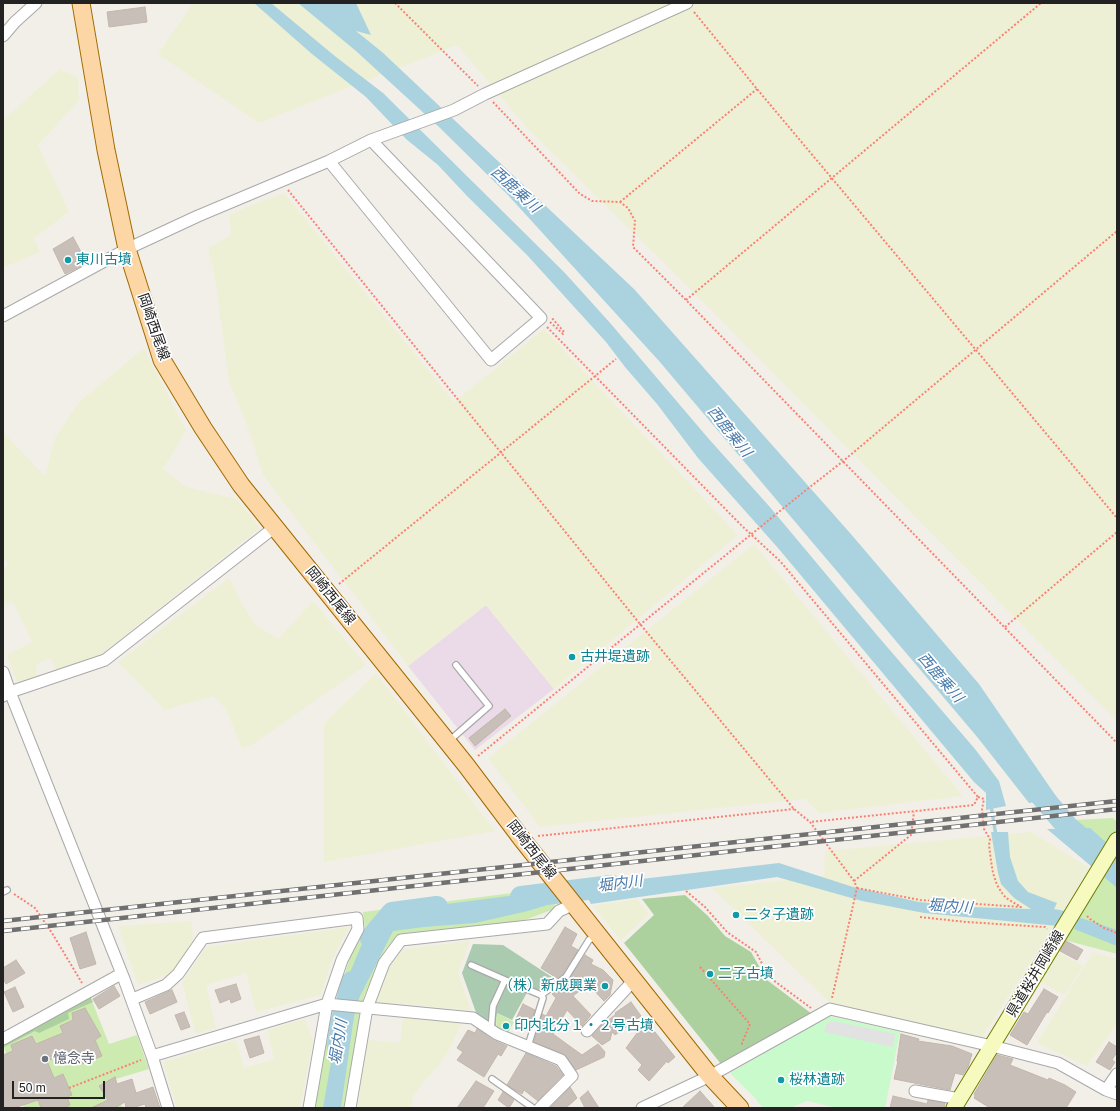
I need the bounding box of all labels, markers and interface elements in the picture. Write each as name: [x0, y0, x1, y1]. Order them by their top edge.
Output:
water label: 西鹿乗川: [487, 163, 543, 217]
place label: 東川古墳: [76, 252, 132, 268]
marker: 東川古墳: [63, 255, 73, 265]
street label: 岡崎西尾線: [134, 291, 172, 363]
water label: 西鹿乗川: [703, 403, 755, 461]
street label: 岡崎西尾線: [301, 564, 359, 628]
place label: 古井堤遺跡: [580, 649, 650, 665]
water label: 西鹿乗川: [914, 649, 966, 707]
marker: 古井堤遺跡: [567, 652, 577, 662]
street label: 岡崎西尾線: [503, 817, 559, 883]
water label: 堀内川: [597, 872, 643, 896]
water label: 堀内川: [927, 896, 973, 918]
place label: 二タ子遺跡: [744, 907, 814, 923]
marker: 二タ子遺跡: [731, 910, 741, 920]
street label: 県道桜井岡崎線: [1004, 928, 1068, 1020]
place label: 二子古墳: [718, 966, 774, 982]
marker: 二子古墳: [705, 969, 715, 979]
place label: （株）新成興業: [499, 978, 597, 994]
marker: （株）新成興業: [600, 981, 610, 991]
water label: 堀内川: [327, 1018, 351, 1066]
place label: 印内北分１・２号古墳: [514, 1018, 654, 1034]
marker: 印内北分１・２号古墳: [501, 1021, 511, 1031]
place label: 憶念寺: [53, 1051, 95, 1067]
marker: 憶念寺: [40, 1054, 50, 1064]
place label: 桜林遺跡: [789, 1072, 845, 1088]
scale bar: [14, 1073, 107, 1099]
marker: 桜林遺跡: [776, 1075, 786, 1085]
text: 50 m: [19, 1081, 46, 1095]

